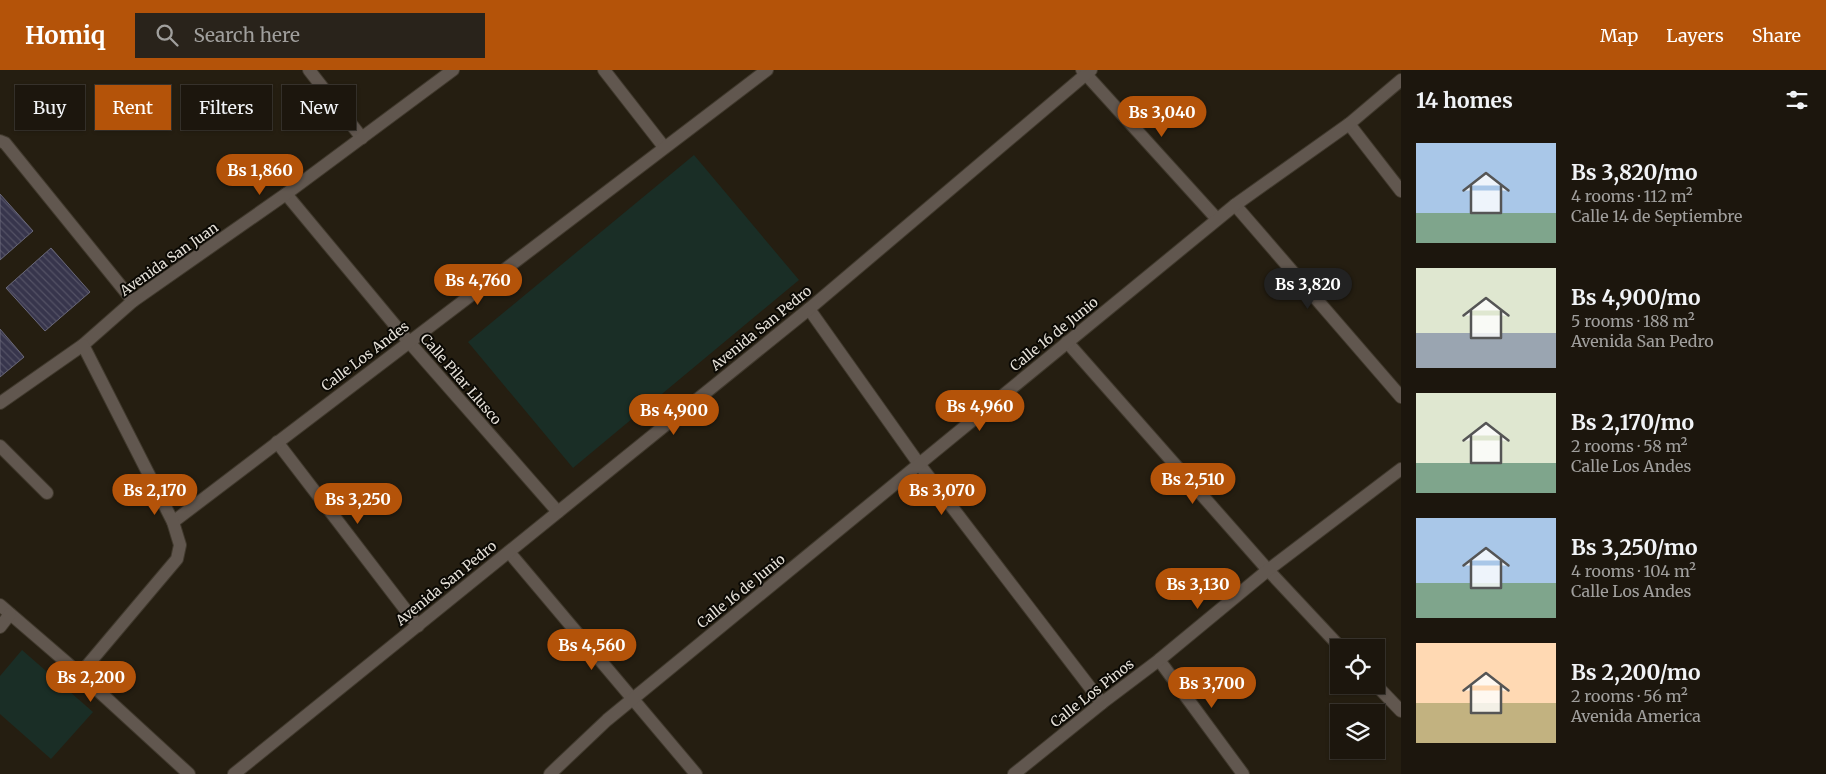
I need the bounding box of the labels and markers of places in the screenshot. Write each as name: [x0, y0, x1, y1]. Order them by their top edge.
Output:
pin: Bs 3,040: [1110, 96, 1214, 138]
pin: Bs 1,860: [208, 154, 312, 196]
pin: Bs 4,760: [426, 264, 530, 306]
pin: Bs 3,820: [1256, 268, 1360, 310]
pin: Bs 4,960: [928, 390, 1032, 432]
pin: Bs 4,900: [622, 394, 726, 436]
pin: Bs 2,510: [1141, 462, 1245, 505]
pin: Bs 2,170: [103, 474, 207, 516]
pin: Bs 3,070: [890, 474, 994, 516]
pin: Bs 3,250: [306, 482, 410, 525]
pin: Bs 3,130: [1146, 568, 1250, 610]
pin: Bs 4,560: [540, 628, 644, 671]
pin: Bs 2,200: [39, 660, 143, 703]
pin: Bs 3,700: [1160, 666, 1264, 709]

